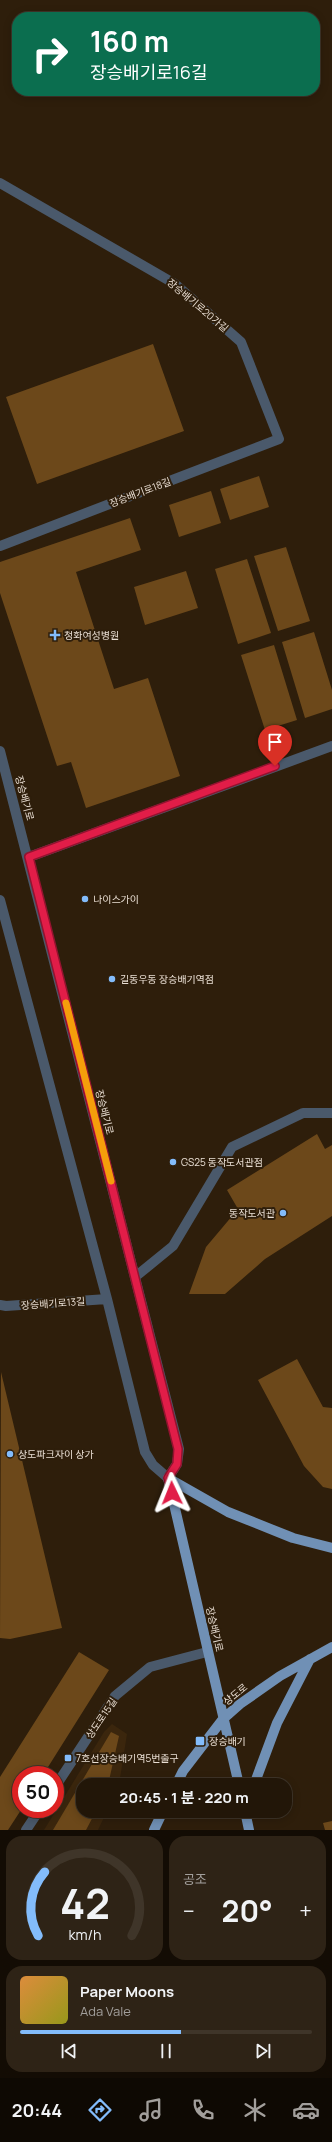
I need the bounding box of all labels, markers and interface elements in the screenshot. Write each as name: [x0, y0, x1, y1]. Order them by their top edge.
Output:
text: 160 m: [90, 22, 169, 60]
icon: right: [24, 28, 76, 80]
text: 장승배기로16길: [90, 60, 208, 84]
street label: 장승배기로20가길: [164, 275, 232, 335]
street label: 장승배기로18길: [107, 474, 173, 510]
place label: 청화여성병원: [64, 628, 119, 642]
marker: 청화여성병원: [49, 629, 61, 641]
pin: [258, 725, 292, 766]
icon: arrive: [264, 731, 286, 753]
street label: 장승배기로: [12, 774, 38, 822]
place label: 나이스가이: [93, 892, 139, 906]
marker: 나이스가이: [80, 894, 90, 904]
place label: 길동우동 장승배기역점: [120, 972, 214, 986]
marker: 길동우동 장승배기역점: [107, 974, 117, 984]
street label: 장승배기로: [93, 1088, 117, 1136]
place label: GS25 동작도서관점: [181, 1155, 263, 1169]
marker: GS25 동작도서관점: [168, 1157, 178, 1167]
place label: 동작도서관: [229, 1206, 276, 1220]
marker: 동작도서관: [278, 1208, 288, 1218]
street label: 장승배기로13길: [20, 1294, 86, 1312]
place label: 상도파크자이 상가: [18, 1447, 94, 1461]
marker: 상도파크자이 상가: [5, 1449, 15, 1459]
position arrow: [151, 1472, 193, 1514]
street label: 장승배기로: [203, 1605, 227, 1653]
street label: 상도로: [220, 1680, 250, 1708]
street label: 상도로15길: [82, 1695, 120, 1741]
place label: 장승배기: [209, 1734, 246, 1748]
marker: 장승배기: [194, 1735, 206, 1747]
place label: 7호선장승배기역5번출구: [76, 1751, 179, 1765]
marker: 7호선장승배기역5번출구: [63, 1753, 73, 1763]
speed limit sign: 50: [12, 1766, 64, 1818]
text: 20:45 · 1 분 · 220 m: [119, 1787, 249, 1808]
text: 공조: [183, 1870, 207, 1888]
text: 42: [59, 1875, 110, 1931]
text: 20°: [222, 1890, 273, 1931]
text: −: [183, 1896, 195, 1926]
text: +: [299, 1896, 312, 1926]
text: km/h: [68, 1925, 101, 1944]
text: Paper Moons: [80, 1981, 174, 2002]
text: Ada Vale: [80, 2002, 131, 2020]
icon: previous: [58, 2040, 80, 2062]
icon: pause: [155, 2040, 177, 2062]
icon: next: [252, 2040, 274, 2062]
icon: directions: [86, 2096, 114, 2124]
icon: music: [137, 2096, 165, 2124]
icon: phone: [189, 2096, 217, 2124]
icon: climate: [241, 2096, 269, 2124]
icon: car: [292, 2096, 320, 2124]
text: 20:44: [12, 2098, 62, 2122]

